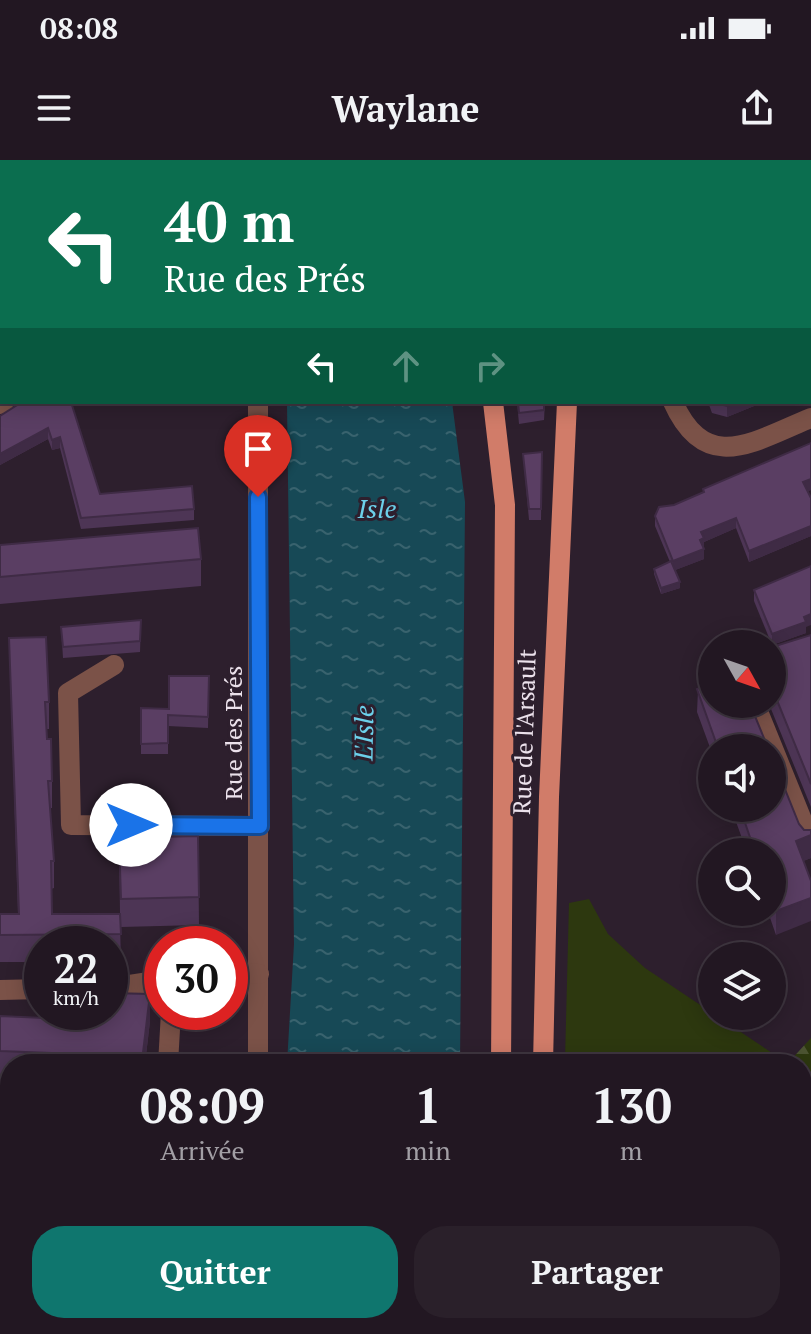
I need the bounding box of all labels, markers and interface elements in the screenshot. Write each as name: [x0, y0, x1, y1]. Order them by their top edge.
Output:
text: 08:08: [40, 8, 118, 48]
text: Waylane: [331, 85, 480, 132]
icon: menu: [32, 86, 76, 130]
icon: share: [735, 86, 779, 130]
text: 40 m: [164, 184, 294, 258]
icon: left: [32, 192, 136, 296]
text: Rue des Prés: [164, 255, 366, 302]
icon: left: [300, 344, 344, 388]
icon: ahead: [384, 344, 428, 388]
icon: right: [468, 344, 512, 388]
pin: [224, 415, 292, 497]
icon: arrive: [236, 427, 280, 471]
water label: Isle: [357, 491, 397, 525]
north arrow: [698, 630, 786, 718]
map controls: [698, 630, 786, 1030]
street label: Rue de l'Arsault: [505, 648, 543, 815]
street label: Rue des Prés: [217, 666, 249, 800]
water label: L'Isle: [346, 705, 380, 762]
button: sound: [698, 734, 786, 822]
position arrow: [89, 783, 173, 867]
button: search: [698, 838, 786, 926]
speed limit sign: 30: [144, 926, 248, 1030]
text: 22: [53, 941, 99, 994]
button: layers: [698, 942, 786, 1030]
text: km/h: [53, 984, 99, 1011]
text: 08:09: [140, 1073, 265, 1137]
text: 1: [414, 1073, 441, 1137]
text: 130: [591, 1073, 672, 1137]
text: Arrivée: [160, 1133, 245, 1167]
text: min: [405, 1133, 451, 1167]
text: m: [620, 1133, 643, 1167]
button: Quitter: [32, 1226, 398, 1318]
button: Partager: [414, 1226, 780, 1318]

